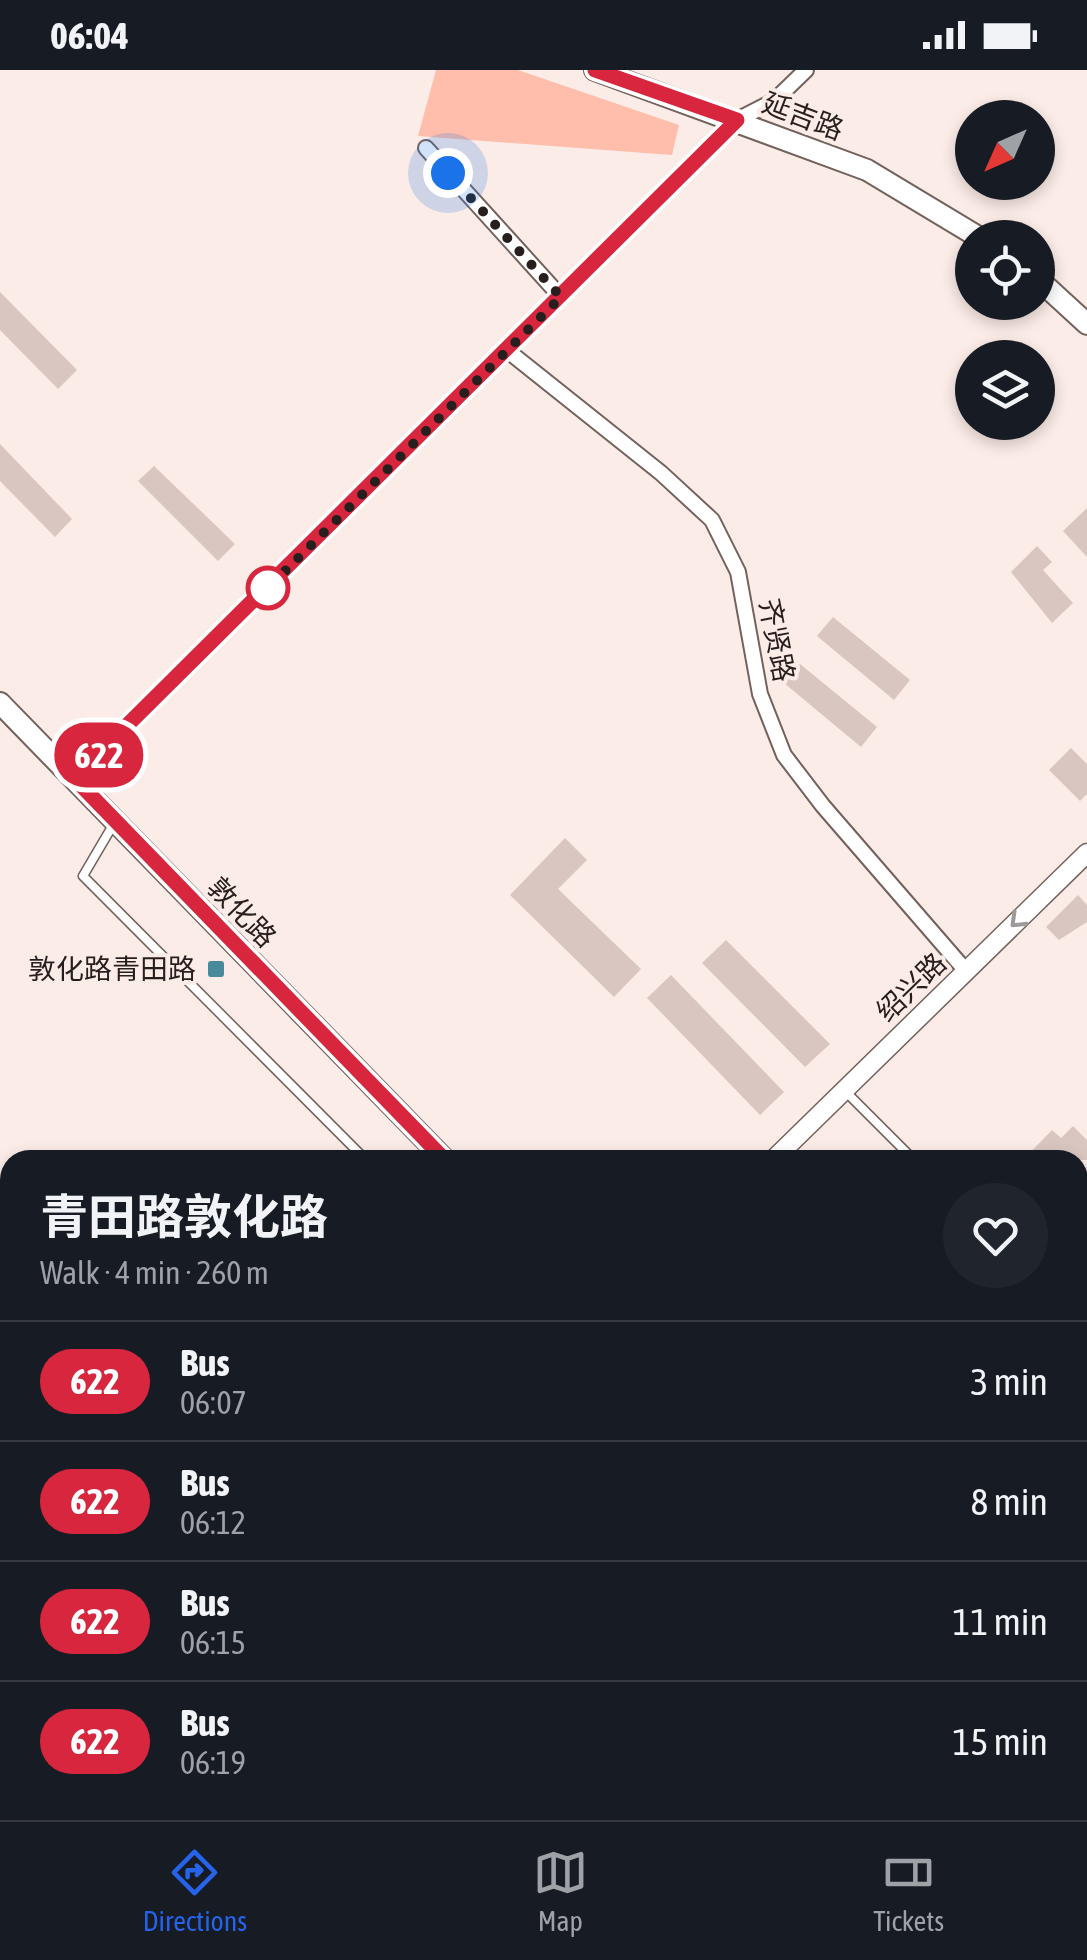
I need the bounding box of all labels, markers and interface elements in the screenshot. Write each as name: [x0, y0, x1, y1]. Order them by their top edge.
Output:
text: 06:04: [50, 14, 129, 57]
street label: 延吉路: [758, 86, 848, 146]
north arrow: [955, 100, 1055, 200]
map controls: [955, 100, 1055, 440]
your location: [423, 148, 473, 198]
button: locate: [955, 220, 1055, 320]
button: layers: [955, 340, 1055, 440]
unlabelled marker: [247, 567, 289, 609]
street label: 齐贤路: [753, 596, 801, 684]
line badge: 622: [42, 722, 156, 788]
text: 622: [74, 735, 124, 775]
street label: 敦化路: [201, 871, 283, 953]
one-way arrow: [1011, 909, 1029, 927]
street label: 绍兴路: [870, 946, 952, 1028]
place label: 敦化路青田路: [28, 953, 196, 985]
marker: 敦化路青田路: [205, 958, 227, 980]
button: heart: [943, 1183, 1048, 1288]
text: 青田路敦化路: [40, 1189, 328, 1244]
text: Walk · 4 min · 260 m: [40, 1254, 269, 1291]
text: Bus: [180, 1341, 230, 1384]
text: 3 min: [970, 1360, 1048, 1403]
text: 622: [70, 1361, 120, 1401]
text: 06:07: [180, 1384, 247, 1421]
text: Bus: [180, 1461, 230, 1504]
text: 8 min: [970, 1480, 1048, 1523]
text: 622: [70, 1481, 120, 1521]
text: 06:12: [180, 1504, 246, 1541]
text: Bus: [180, 1581, 230, 1624]
text: 11 min: [953, 1600, 1048, 1643]
text: 622: [70, 1601, 120, 1641]
text: 06:15: [180, 1624, 246, 1661]
text: Bus: [180, 1701, 230, 1744]
text: 15 min: [953, 1720, 1048, 1763]
text: 622: [70, 1721, 120, 1761]
text: 06:19: [180, 1744, 246, 1781]
tab: Directions: [143, 1845, 247, 1937]
tab: Map: [533, 1845, 588, 1937]
tab: Tickets: [873, 1845, 944, 1937]

